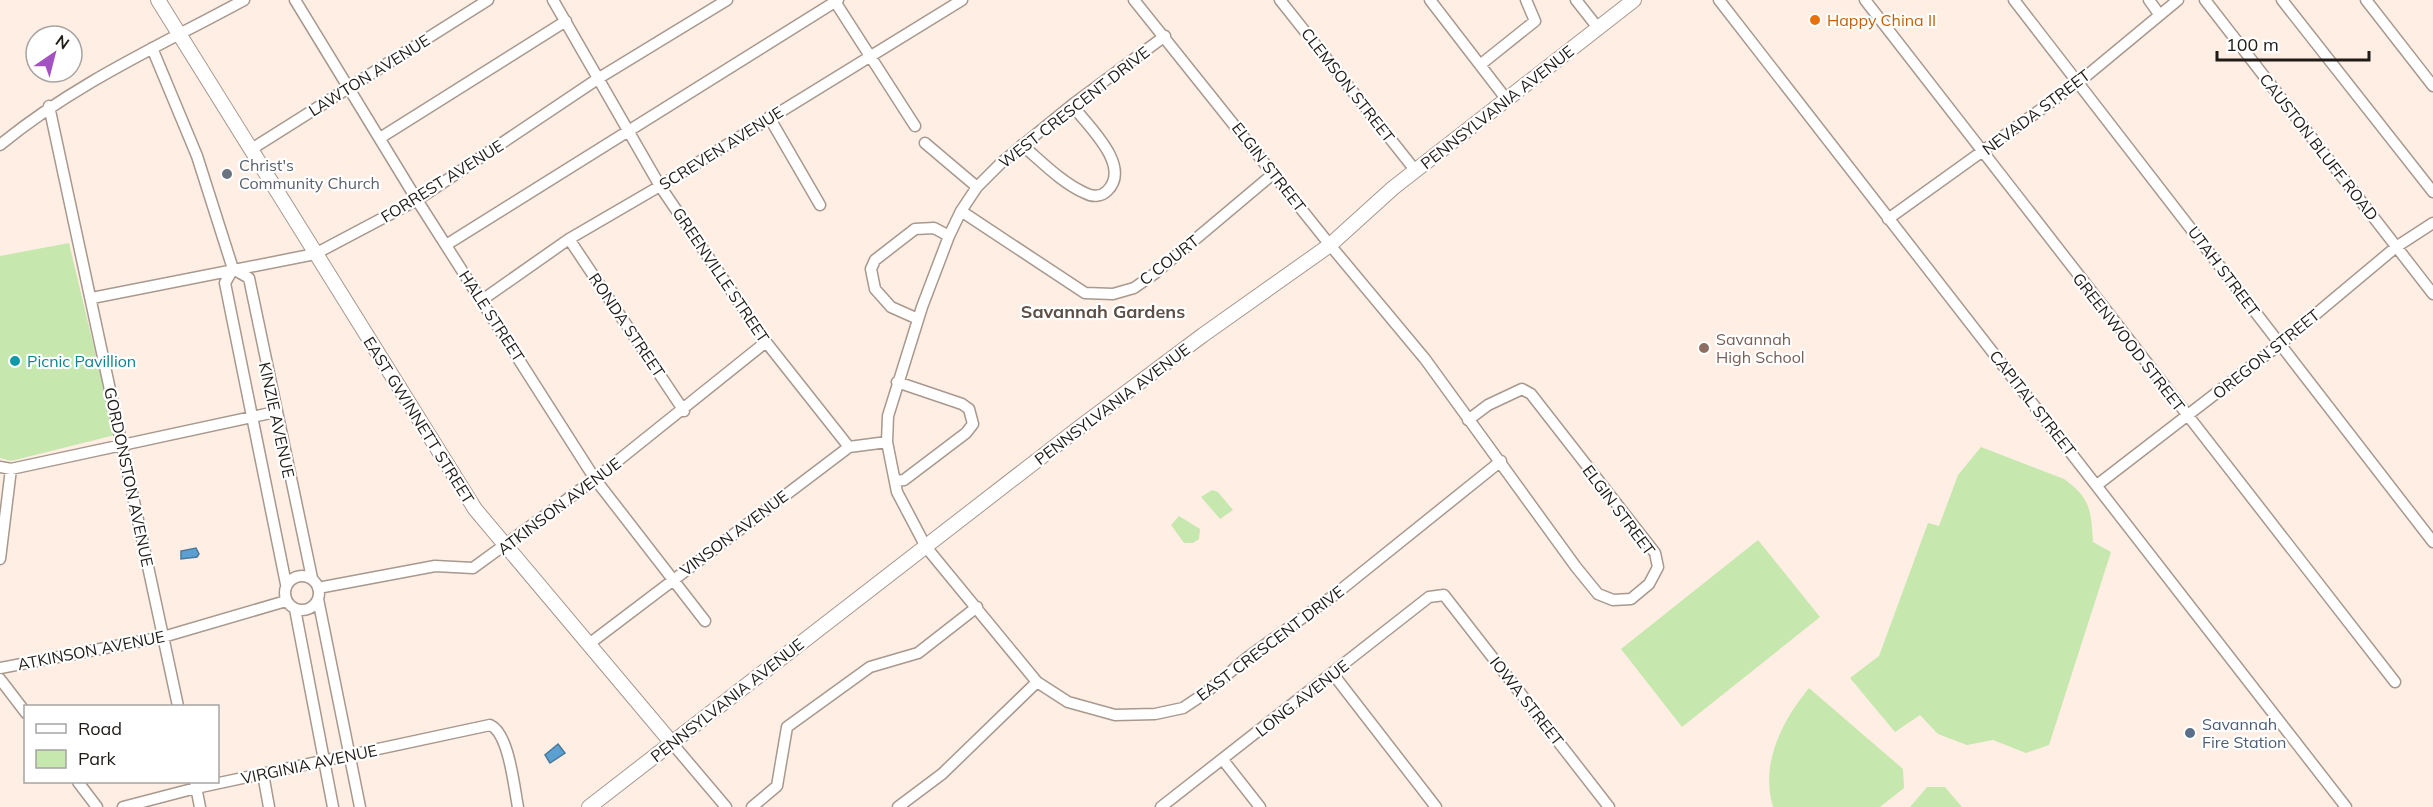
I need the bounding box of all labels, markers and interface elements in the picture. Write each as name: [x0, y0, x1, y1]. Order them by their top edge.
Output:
place label: Happy China II: [1827, 10, 1936, 30]
marker: Happy China II: [1808, 13, 1822, 27]
north arrow: [24, 24, 84, 84]
street label: CLEMSON STREET: [1297, 24, 1399, 147]
scale bar: [2217, 24, 2368, 62]
text: N: [52, 30, 73, 53]
street label: LAWTON AVENUE: [305, 30, 433, 120]
text: 100 m: [2226, 33, 2279, 56]
street label: PENNSYLVANIA AVENUE: [1416, 41, 1578, 173]
street label: WEST CRESCENT DRIVE: [995, 42, 1153, 172]
street label: NEVADA STREET: [1978, 65, 2094, 159]
street label: CAUSTON BLUFF ROAD: [2255, 69, 2383, 225]
street label: SCREVEN AVENUE: [655, 102, 787, 194]
street label: ELGIN STREET: [1228, 118, 1310, 216]
street label: FORREST AVENUE: [377, 135, 507, 227]
place label: Christ's Community Church: [239, 155, 380, 193]
marker: Christ's Community Church: [220, 167, 234, 181]
street label: GREENVILLE STREET: [668, 204, 774, 347]
street label: UTAH STREET: [2184, 222, 2264, 320]
street label: C COURT: [1135, 230, 1203, 289]
street label: HALE STREET: [455, 266, 529, 366]
street label: RONDA STREET: [585, 269, 670, 381]
street label: GREENWOOD STREET: [2069, 269, 2190, 416]
district label: Savannah Gardens: [1021, 300, 1185, 323]
street label: OREGON STREET: [2209, 305, 2324, 403]
place label: Savannah High School: [1716, 329, 1805, 367]
street label: EAST GWINNETT STREET: [359, 333, 479, 508]
street label: PENNSYLVANIA AVENUE: [1030, 339, 1194, 469]
marker: Savannah High School: [1697, 341, 1711, 355]
street label: CAPITAL STREET: [1985, 346, 2081, 460]
place label: Picnic Pavillion: [27, 351, 136, 371]
marker: Picnic Pavillion: [8, 354, 22, 368]
street label: KINZIE AVENUE: [255, 360, 299, 480]
street label: GORDONSTON AVENUE: [100, 385, 158, 569]
street label: ATKINSON AVENUE: [493, 453, 625, 559]
street label: ELGIN STREET: [1578, 461, 1660, 560]
street label: VINSON AVENUE: [676, 486, 792, 580]
street label: EAST CRESCENT DRIVE: [1192, 581, 1348, 705]
street label: ATKINSON AVENUE: [16, 626, 166, 674]
street label: PENNSYLVANIA AVENUE: [646, 634, 808, 766]
street label: IOWA STREET: [1486, 652, 1568, 750]
street label: LONG AVENUE: [1251, 655, 1353, 741]
legend: [24, 705, 219, 783]
place label: Savannah Fire Station: [2202, 714, 2286, 752]
text: Road: [78, 717, 122, 740]
marker: Savannah Fire Station: [2183, 726, 2197, 740]
street label: VIRGINIA AVENUE: [239, 740, 379, 788]
text: Park: [78, 747, 117, 770]

